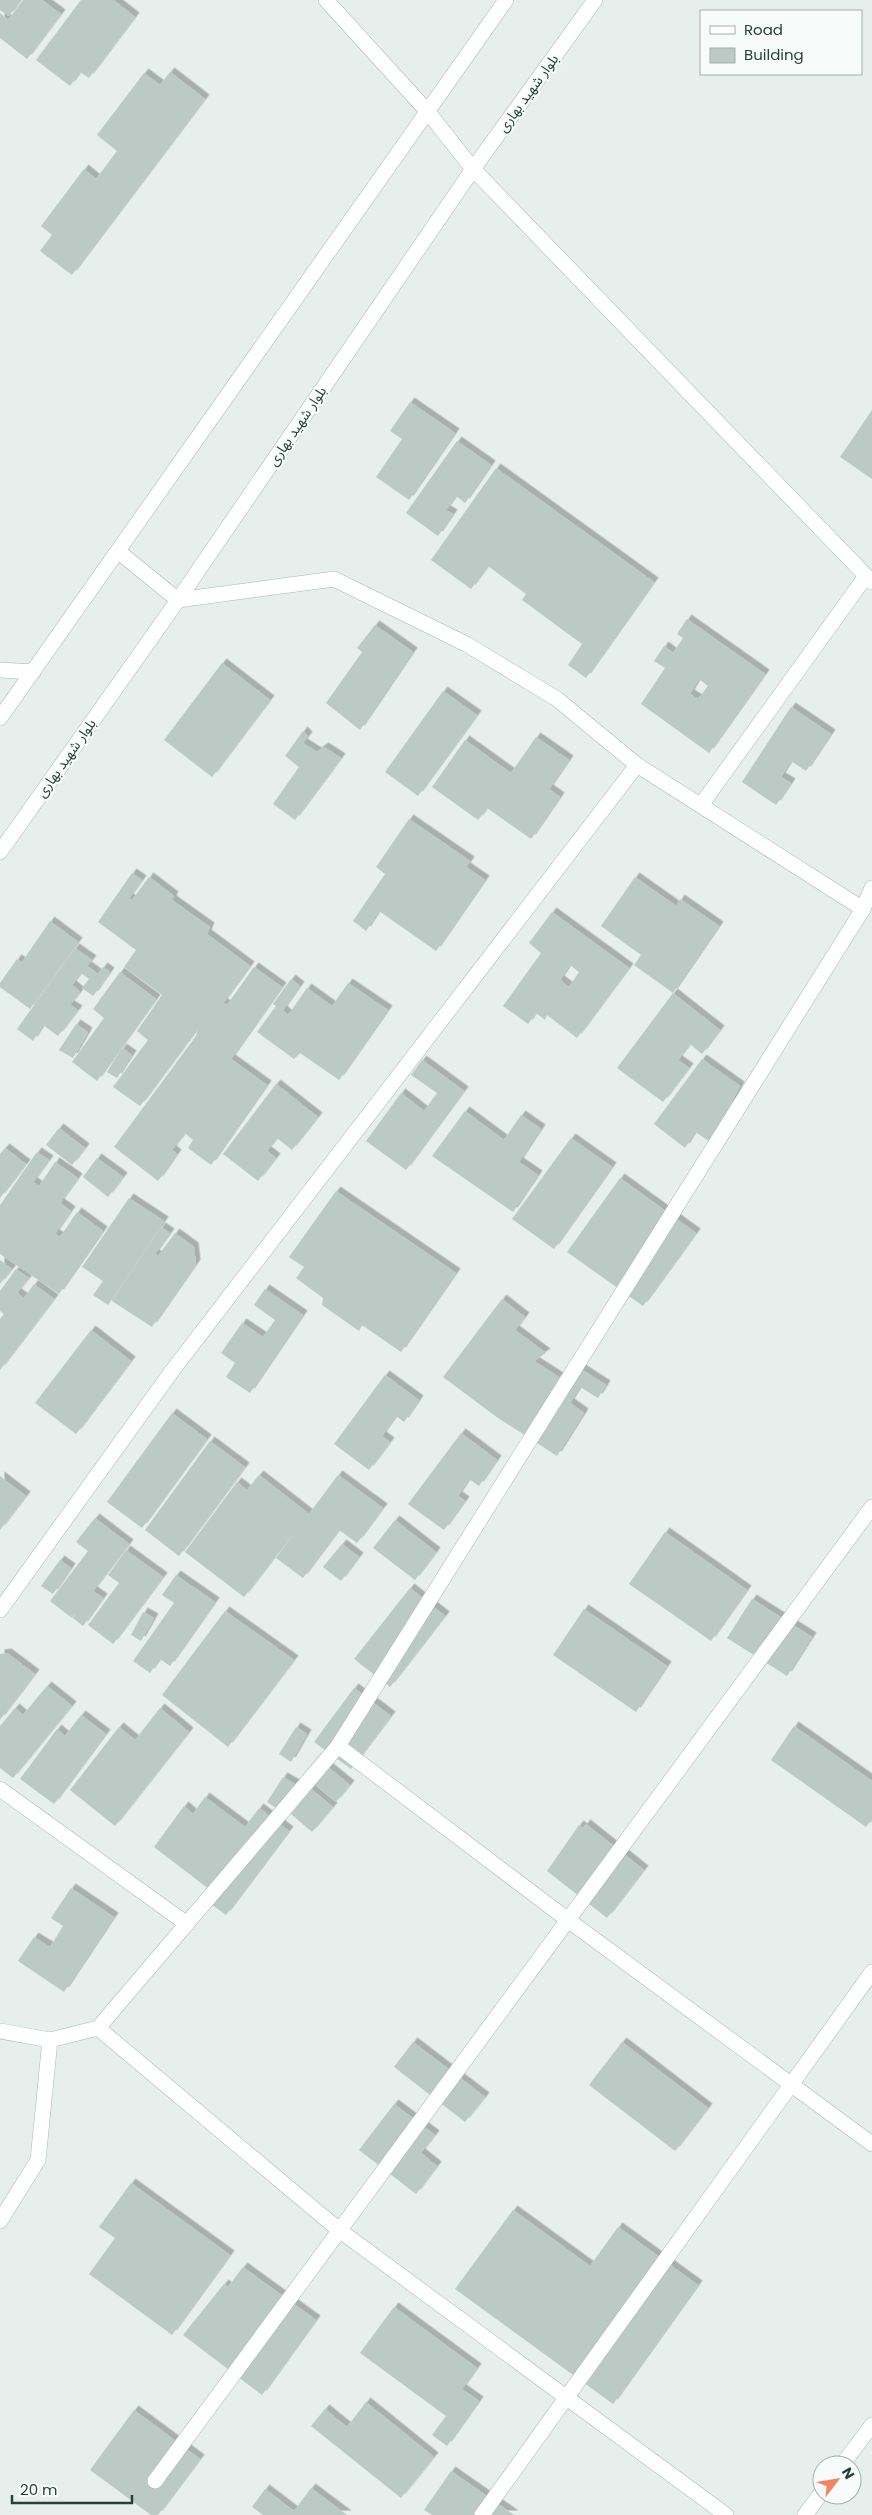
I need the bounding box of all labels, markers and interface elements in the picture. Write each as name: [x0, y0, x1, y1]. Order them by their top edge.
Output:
legend: [700, 10, 862, 75]
text: Road: [744, 19, 783, 40]
text: Building: [744, 44, 804, 65]
street label: بلوار شهید بهاری: [493, 50, 563, 136]
street label: بلوار شهید بهاری: [263, 382, 331, 470]
street label: بلوار شهید بهاری: [31, 714, 101, 801]
north arrow: [812, 2455, 862, 2505]
text: N: [837, 2464, 859, 2483]
scale bar: [12, 2472, 132, 2504]
text: 20 m: [20, 2479, 58, 2500]

